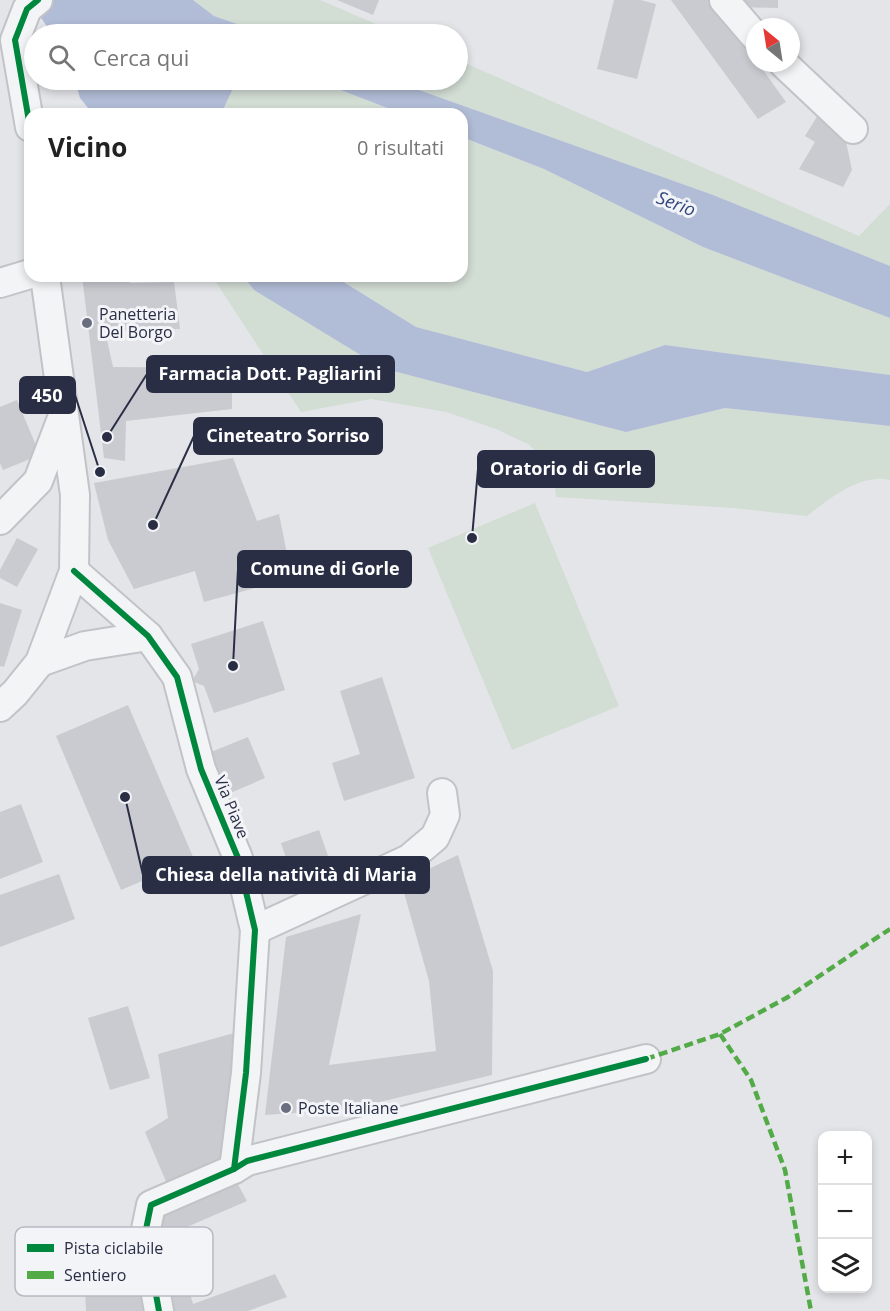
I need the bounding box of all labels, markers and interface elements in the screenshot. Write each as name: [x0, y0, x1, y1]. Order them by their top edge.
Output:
north arrow: [746, 18, 800, 72]
search box: [24, 24, 468, 90]
icon: search: [45, 41, 78, 74]
text: Cerca qui: [93, 42, 189, 72]
text: Vicino: [48, 129, 127, 165]
text: 0 risultati: [357, 134, 444, 161]
water label: Serio: [653, 185, 699, 221]
place label: Panetteria Del Borgo: [99, 303, 176, 343]
marker: Panetteria Del Borgo: [80, 316, 94, 330]
callout: Farmacia Dott. Pagliarini: [147, 356, 394, 392]
text: Farmacia Dott. Pagliarini: [159, 361, 381, 385]
callout: 450: [20, 377, 75, 413]
text: 450: [32, 383, 62, 407]
callout: Cineteatro Sorriso: [194, 418, 382, 454]
text: Cineteatro Sorriso: [206, 423, 370, 447]
callout: Oratorio di Gorle: [478, 451, 654, 487]
text: Oratorio di Gorle: [490, 456, 642, 480]
callout: Comune di Gorle: [238, 551, 411, 587]
text: Comune di Gorle: [250, 556, 400, 580]
street label: Via Piave: [209, 772, 255, 842]
callout: Chiesa della natività di Maria: [143, 857, 429, 893]
text: Chiesa della natività di Maria: [155, 862, 417, 886]
place label: Poste Italiane: [298, 1097, 399, 1119]
marker: Poste Italiane: [279, 1101, 293, 1115]
map controls: [818, 1131, 872, 1293]
button: +: [818, 1131, 872, 1185]
button: −: [818, 1185, 872, 1239]
legend: [15, 1227, 213, 1296]
text: Pista ciclabile: [64, 1237, 163, 1259]
button: layers: [818, 1239, 872, 1293]
text: Sentiero: [64, 1264, 126, 1286]

